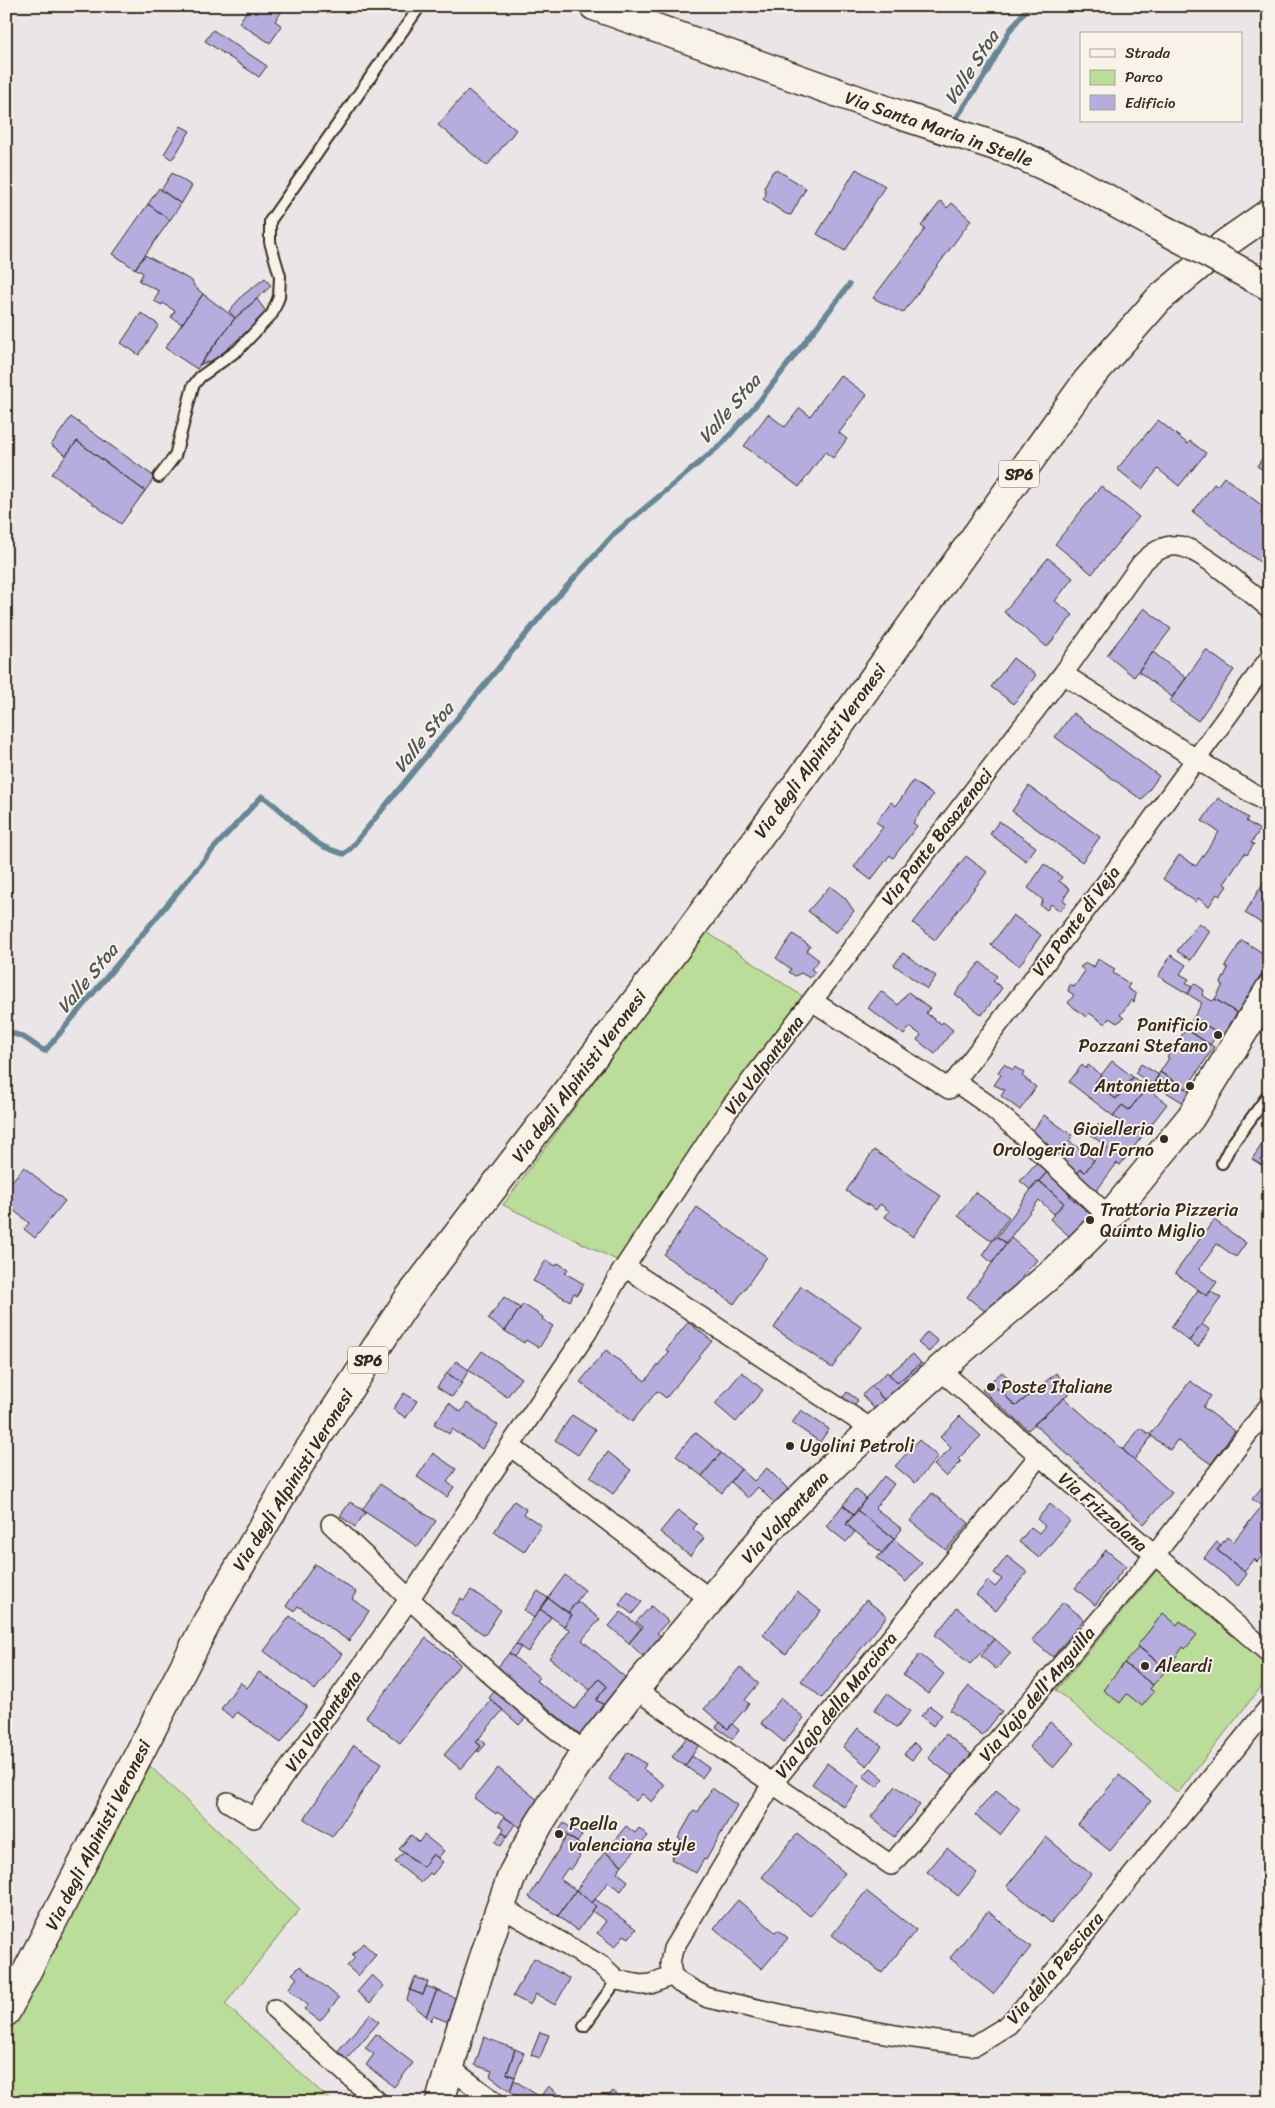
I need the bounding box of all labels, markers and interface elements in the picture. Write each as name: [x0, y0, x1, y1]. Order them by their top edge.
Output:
water label: Valle Stoa: [935, 22, 1009, 111]
legend: [1080, 32, 1242, 122]
text: Strada: [1125, 40, 1171, 66]
text: Parco: [1125, 64, 1163, 90]
street label: Via Santa Maria in Stelle: [840, 82, 1038, 176]
text: Edificio: [1125, 90, 1176, 116]
water label: Valle Stoa: [690, 365, 770, 451]
road number: SP6: [999, 460, 1039, 488]
street label: Via degli Alpinisti Veronesi: [745, 656, 895, 845]
water label: Valle Stoa: [384, 693, 463, 780]
street label: Via Ponte Basazenoci: [873, 760, 1002, 913]
street label: Via Ponte di Veja: [1023, 859, 1129, 983]
water label: Valle Stoa: [48, 935, 128, 1021]
street label: Via degli Alpinisti Veronesi: [503, 982, 656, 1170]
street label: Via Valpantena: [716, 1008, 812, 1122]
place label: Panificio Pozzani Stefano: [1078, 1009, 1208, 1062]
marker: Panificio Pozzani Stefano: [1212, 1029, 1224, 1041]
place label: Antonietta: [1093, 1070, 1180, 1102]
marker: Antonietta: [1184, 1080, 1196, 1092]
place label: Gioielleria Orologeria Dal Forno: [993, 1113, 1154, 1166]
marker: Gioielleria Orologeria Dal Forno: [1158, 1133, 1170, 1145]
place label: Trattoria Pizzeria Quinto Miglio: [1100, 1194, 1239, 1247]
marker: Trattoria Pizzeria Quinto Miglio: [1084, 1214, 1096, 1226]
road number: SP6: [348, 1346, 388, 1374]
place label: Poste Italiane: [1001, 1371, 1112, 1403]
street label: Via degli Alpinisti Veronesi: [224, 1381, 363, 1578]
marker: Poste Italiane: [985, 1381, 997, 1393]
place label: Ugolini Petroli: [800, 1430, 915, 1462]
marker: Ugolini Petroli: [784, 1440, 796, 1452]
street label: Via Valpantena: [733, 1463, 837, 1571]
street label: Via Frizzolana: [1051, 1464, 1155, 1560]
street label: Via Vajo dell'Anguilla: [970, 1619, 1104, 1769]
street label: Via Vajo della Marciora: [766, 1624, 906, 1786]
place label: Aleardi: [1154, 1650, 1213, 1682]
marker: Aleardi: [1139, 1660, 1151, 1672]
street label: Via Valpantena: [276, 1663, 370, 1779]
street label: Via degli Alpinisti Veronesi: [36, 1733, 160, 1936]
place label: Paella valenciana style: [569, 1808, 696, 1861]
marker: Paella valenciana style: [553, 1828, 565, 1840]
street label: Via della Pesciara: [998, 1904, 1113, 2032]

